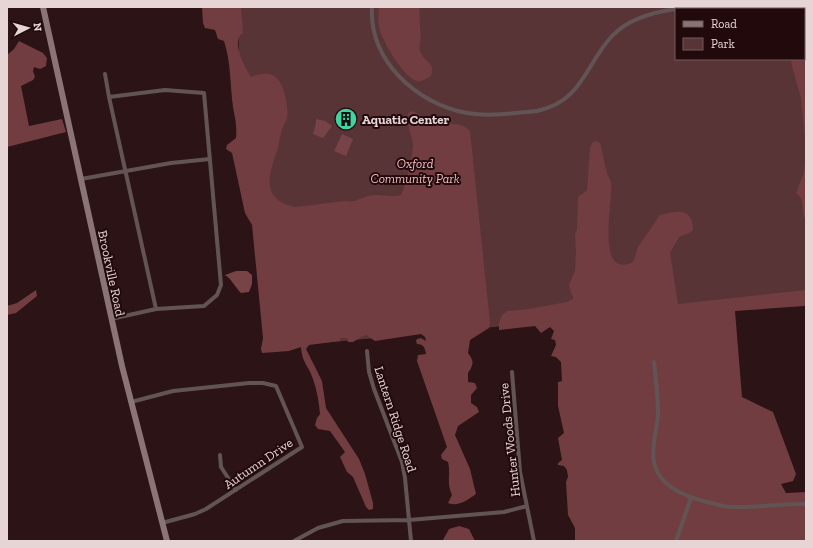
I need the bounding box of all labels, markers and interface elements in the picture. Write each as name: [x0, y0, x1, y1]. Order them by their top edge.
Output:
north arrow: [8, 8, 48, 48]
legend: [675, 8, 805, 60]
text: Road: [711, 17, 737, 31]
text: N: [31, 22, 44, 32]
text: Park: [711, 37, 736, 51]
building icon: Aquatic Center: [333, 106, 359, 132]
place label: Aquatic Center: [362, 112, 450, 127]
park label: Oxford Community Park: [370, 156, 460, 186]
street label: Brookville Road: [95, 229, 128, 318]
street label: Lantern Ridge Road: [371, 364, 420, 474]
street label: Hunter Woods Drive: [496, 382, 523, 498]
street label: Autumn Drive: [221, 435, 296, 492]

